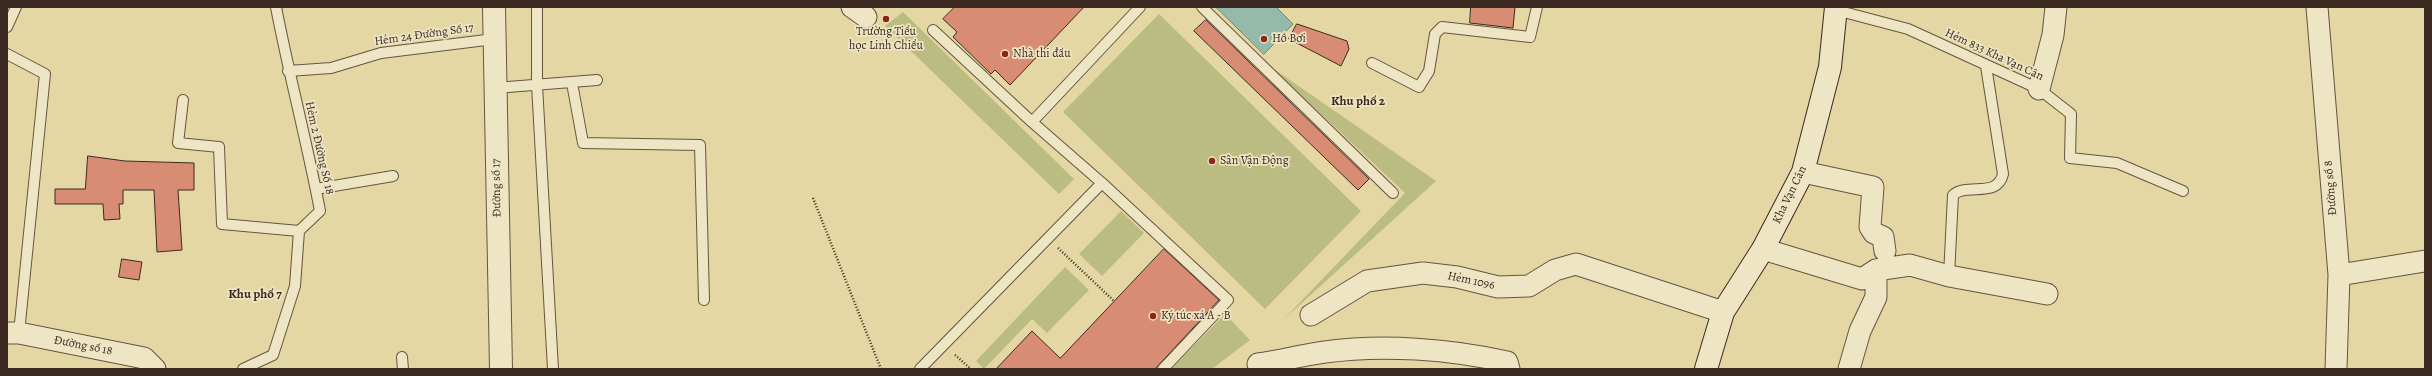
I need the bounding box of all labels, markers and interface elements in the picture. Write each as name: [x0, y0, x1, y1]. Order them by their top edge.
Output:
marker: Trường Tiểu học Linh Chiểu: [881, 14, 891, 24]
street label: Hẻm 24 Đường Số 17: [373, 21, 475, 49]
place label: Trường Tiểu học Linh Chiểu: [849, 25, 923, 53]
street label: Hẻm 833 Kha Vạn Cân: [1942, 26, 2046, 84]
place label: Hồ Bơi: [1272, 32, 1306, 46]
marker: Hồ Bơi: [1259, 34, 1269, 44]
place label: Nhà thi đấu: [1013, 47, 1071, 61]
marker: Nhà thi đấu: [1000, 49, 1010, 59]
district label: Khu phố 2: [1331, 94, 1385, 110]
street label: Hẻm 2 Đường Số 18: [301, 100, 337, 196]
place label: Sân Vận Động: [1220, 154, 1289, 168]
marker: Sân Vận Động: [1207, 156, 1217, 166]
street label: Đường số 17: [489, 159, 505, 217]
street label: Đường số 8: [2321, 160, 2341, 216]
street label: Kha Vạn Cân: [1770, 164, 1810, 226]
street label: Hẻm 1096: [1446, 269, 1496, 293]
district label: Khu phố 7: [228, 287, 282, 303]
place label: Ký túc xá A - B: [1161, 309, 1231, 323]
marker: Ký túc xá A - B: [1148, 311, 1158, 321]
street label: Đường số 18: [52, 333, 114, 359]

